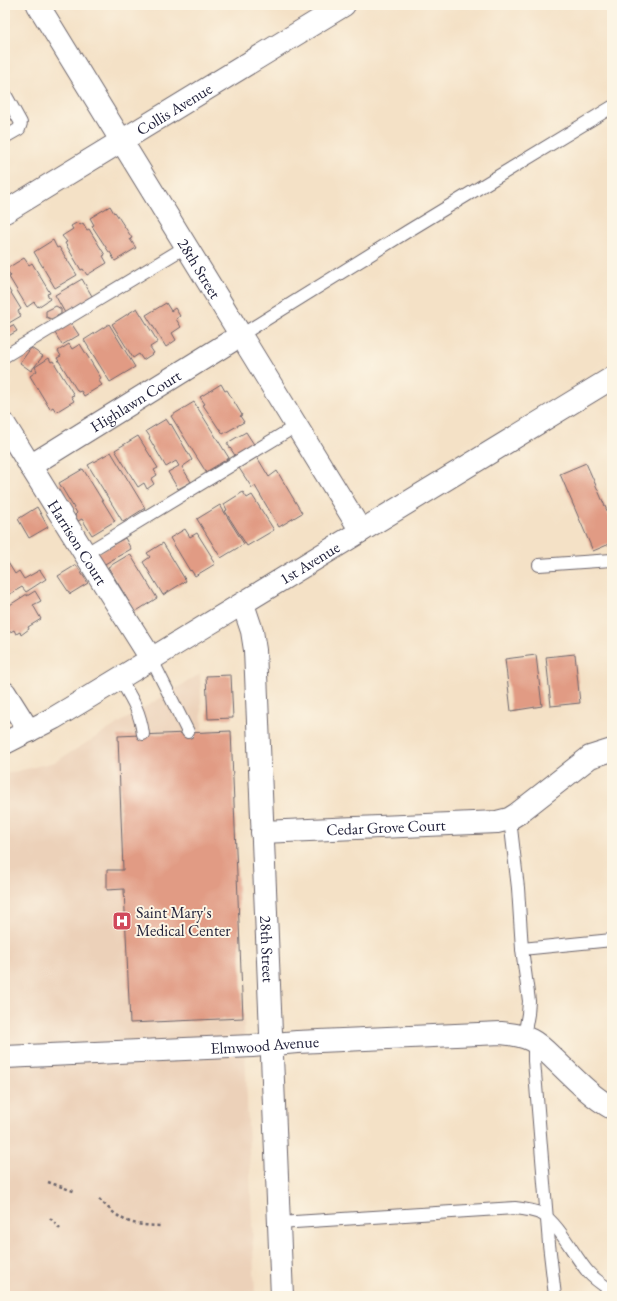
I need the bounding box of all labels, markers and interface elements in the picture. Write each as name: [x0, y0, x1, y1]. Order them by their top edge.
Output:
street label: Collis Avenue: [133, 78, 216, 140]
street label: 28th Street: [173, 235, 226, 303]
street label: Highlawn Court: [86, 365, 185, 437]
street label: Harrison Court: [43, 496, 112, 589]
street label: 1st Avenue: [276, 537, 344, 589]
street label: Cedar Grove Court: [326, 814, 446, 840]
place label: Saint Mary's Medical Center: [136, 902, 231, 941]
hospital icon: Saint Mary's Medical Center: [111, 910, 133, 932]
street label: 28th Street: [255, 915, 279, 983]
street label: Elmwood Avenue: [210, 1031, 319, 1059]

